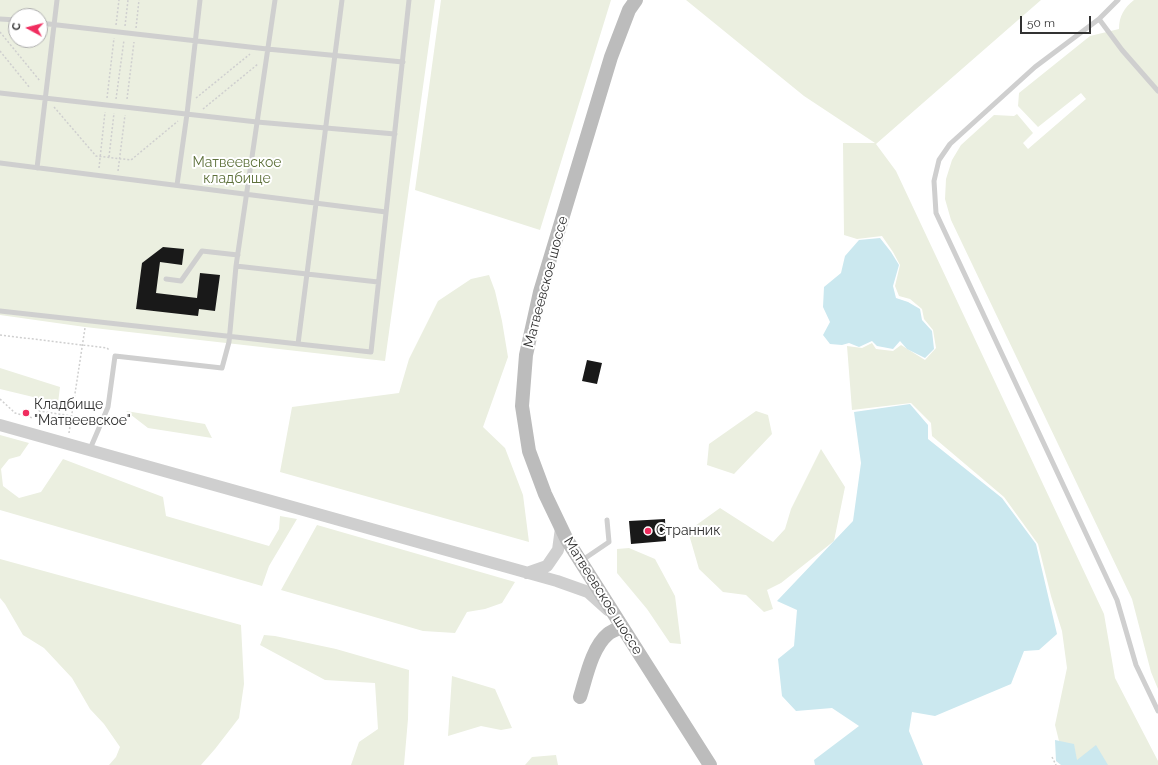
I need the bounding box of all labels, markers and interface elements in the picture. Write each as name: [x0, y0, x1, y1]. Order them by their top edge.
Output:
north arrow: [8, 8, 48, 48]
scale bar: [1022, 8, 1093, 34]
text: 50 m: [1027, 16, 1055, 30]
text: С: [10, 22, 23, 31]
park label: Матвеевское кладбище: [193, 155, 281, 188]
street label: Матвеевское шоссе: [520, 214, 572, 350]
place label: Кладбище "Матвеевское": [34, 397, 131, 430]
marker: Кладбище "Матвеевское": [21, 408, 31, 418]
place label: Странник: [656, 523, 720, 539]
marker: Странник: [643, 526, 653, 536]
street label: Матвеевское шоссе: [560, 534, 646, 658]

